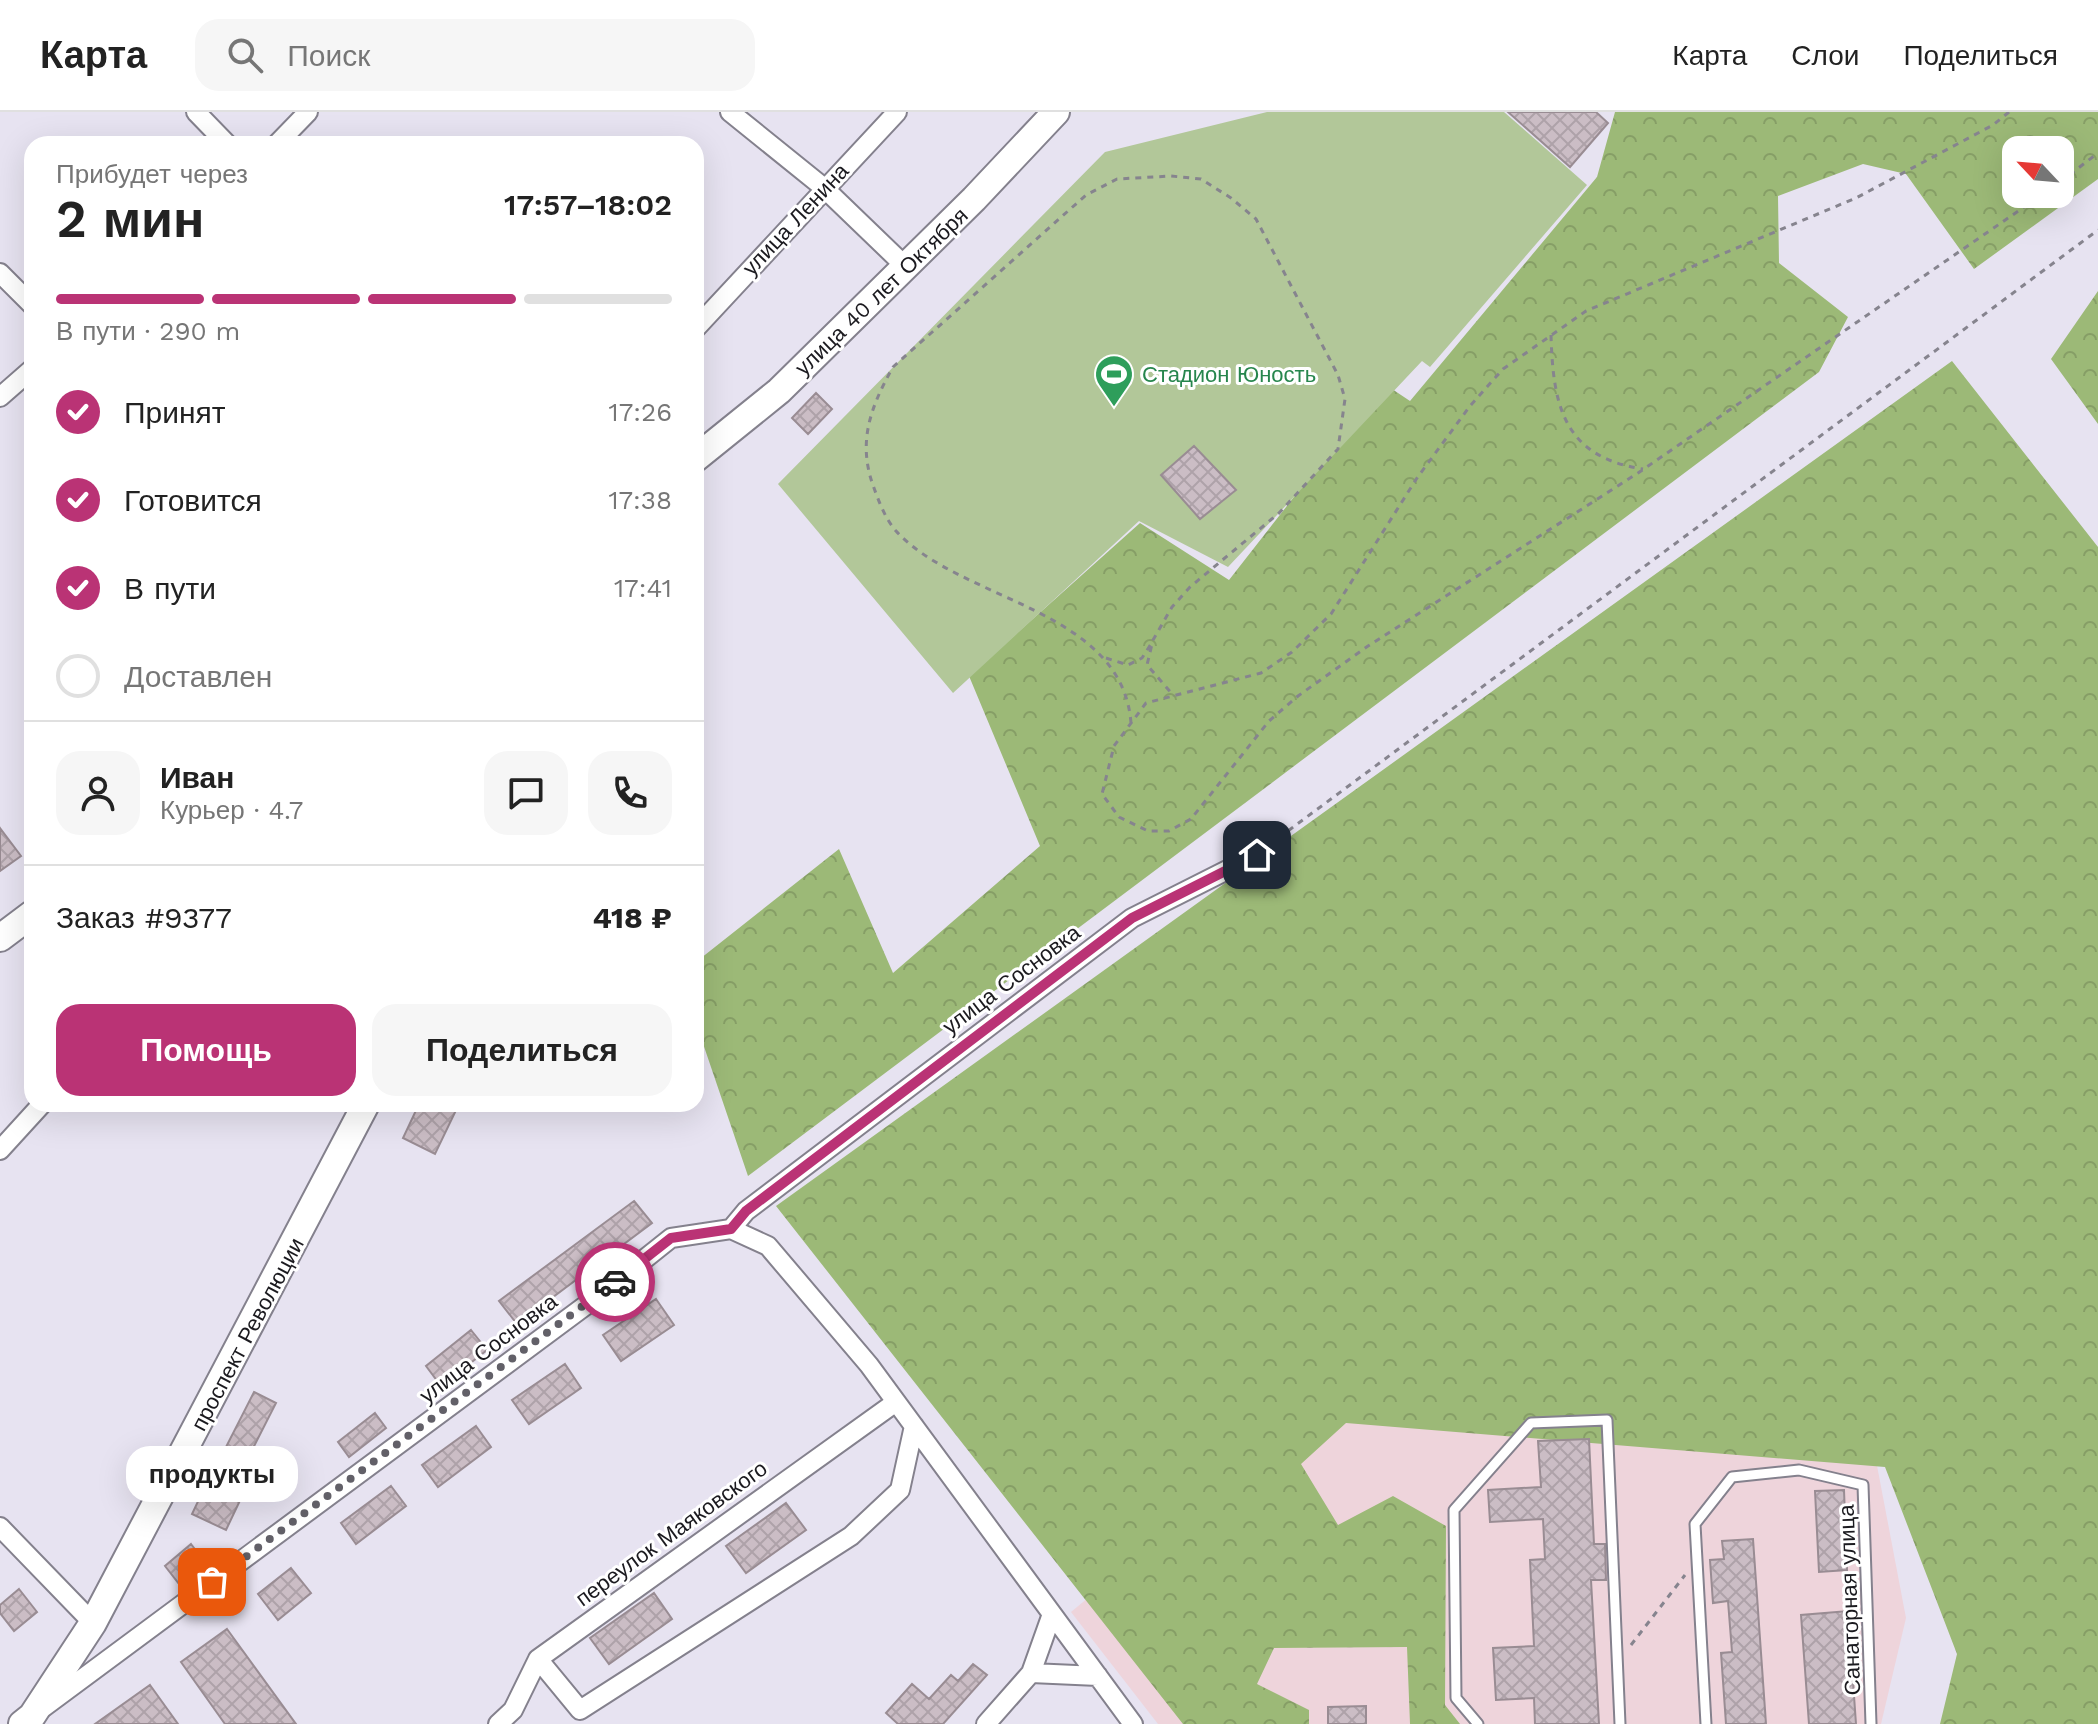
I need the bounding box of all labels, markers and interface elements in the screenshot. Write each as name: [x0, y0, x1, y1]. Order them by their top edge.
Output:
search box: [195, 19, 755, 91]
text: Карта: [40, 33, 147, 77]
icon: search: [223, 33, 267, 77]
text: Поиск: [287, 38, 370, 73]
text: Карта: [1672, 39, 1747, 72]
text: Слои: [1791, 39, 1859, 72]
text: Поделиться: [1903, 39, 2058, 72]
north arrow: [2002, 136, 2074, 208]
map controls: [2002, 136, 2074, 208]
street label: улица Ленина: [737, 158, 854, 280]
text: Прибудет через: [56, 159, 248, 189]
text: 17:57–18:02: [504, 187, 672, 222]
text: 2 мин: [56, 189, 205, 250]
street label: улица 40 лет Октября: [790, 202, 973, 380]
text: В пути · 290 m: [56, 316, 240, 346]
sports icon: Стадион Юность: [1093, 353, 1135, 408]
place label: Стадион Юность: [1142, 362, 1316, 387]
icon: check: [56, 390, 100, 434]
text: Принят: [124, 395, 226, 430]
text: 17:26: [609, 397, 672, 427]
icon: check: [56, 478, 100, 522]
text: Готовится: [124, 483, 262, 518]
text: 17:38: [608, 485, 672, 515]
icon: check: [56, 566, 100, 610]
text: В пути: [124, 571, 216, 606]
text: 17:41: [614, 573, 672, 603]
text: Доставлен: [124, 659, 272, 694]
button: person: [56, 751, 140, 835]
button: chat: [484, 751, 568, 835]
button: phone: [588, 751, 672, 835]
text: Иван: [160, 760, 234, 795]
text: Курьер · 4.7: [160, 795, 303, 825]
pin: [1223, 821, 1291, 889]
icon: home: [1235, 833, 1279, 877]
text: Заказ #9377: [56, 900, 232, 935]
text: 418 ₽: [592, 900, 672, 935]
street label: улица Сосновка: [938, 919, 1086, 1039]
button: Помощь: [56, 1004, 356, 1096]
button: Поделиться: [372, 1004, 672, 1096]
street label: проспект Революции: [186, 1234, 309, 1435]
courier: [575, 1242, 655, 1322]
icon: car: [593, 1260, 637, 1304]
street label: улица Сосновка: [415, 1288, 563, 1408]
callout: продукты: [126, 1446, 298, 1502]
street label: переулок Маяковского: [571, 1456, 772, 1611]
text: продукты: [149, 1459, 275, 1489]
street label: Санаторная улица: [1834, 1503, 1865, 1696]
pin: [178, 1548, 246, 1616]
icon: bag: [190, 1560, 234, 1604]

